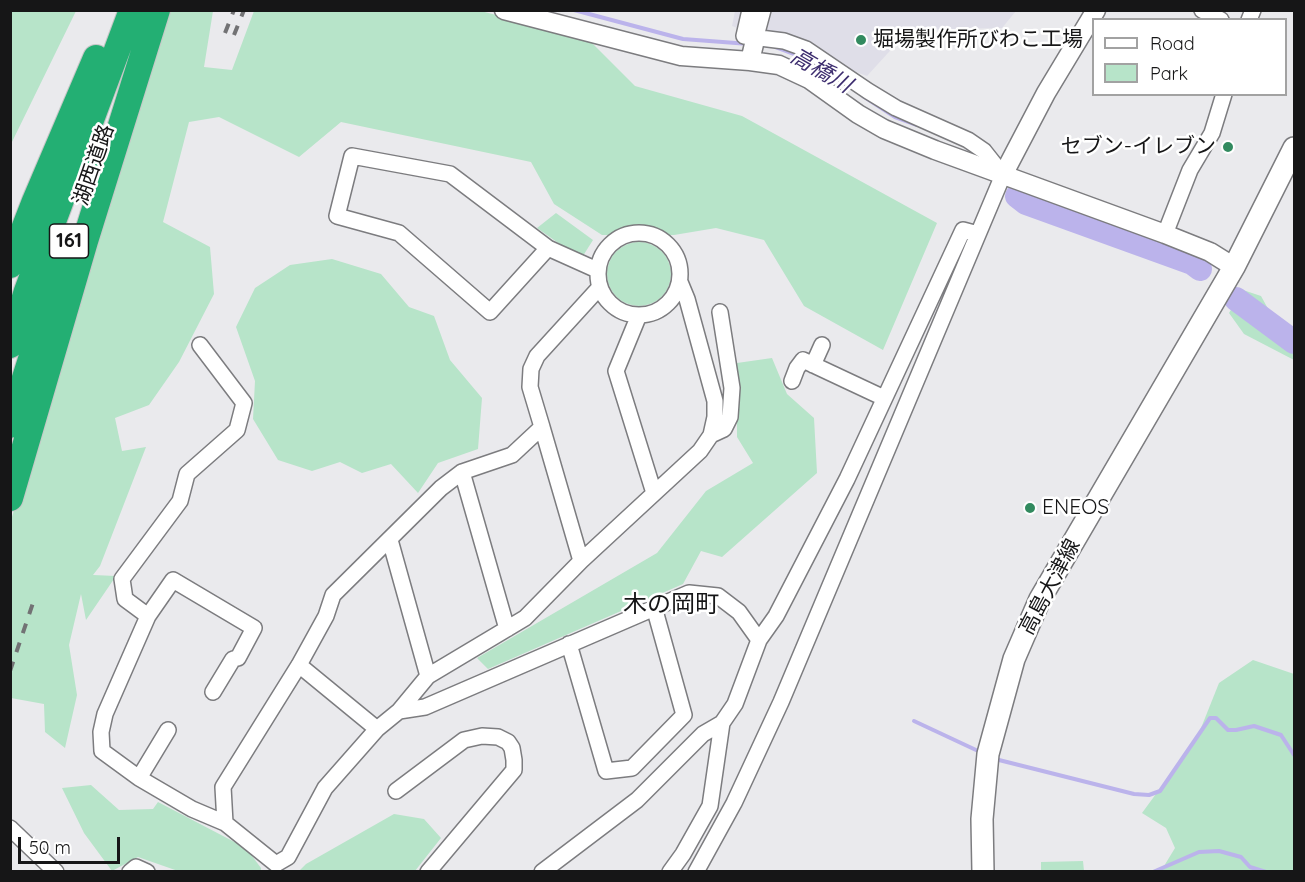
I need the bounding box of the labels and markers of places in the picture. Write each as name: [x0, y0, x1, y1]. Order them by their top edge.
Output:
place label: 堀場製作所びわこ工場: [873, 27, 1083, 53]
marker: 堀場製作所びわこ工場: [854, 33, 868, 47]
place label: セブン-イレブン: [1061, 134, 1216, 160]
marker: セブン-イレブン: [1221, 140, 1235, 154]
place label: ENEOS: [1042, 495, 1109, 521]
marker: ENEOS: [1023, 501, 1037, 515]

